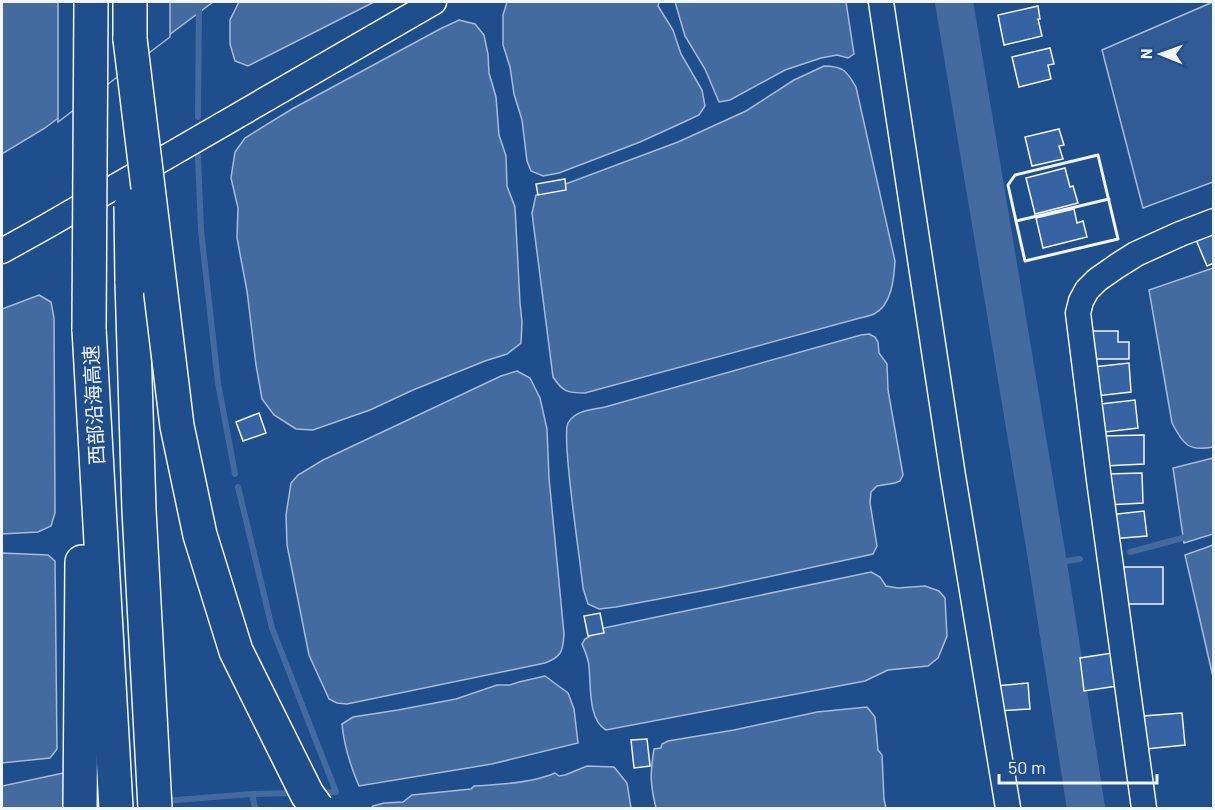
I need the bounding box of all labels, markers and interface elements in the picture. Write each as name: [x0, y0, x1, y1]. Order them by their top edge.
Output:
north arrow: [1131, 24, 1191, 84]
text: N: [1136, 48, 1155, 59]
street label: 西部沿海高速: [78, 344, 108, 466]
scale bar: [999, 747, 1156, 785]
text: 50 m: [1008, 756, 1046, 778]

